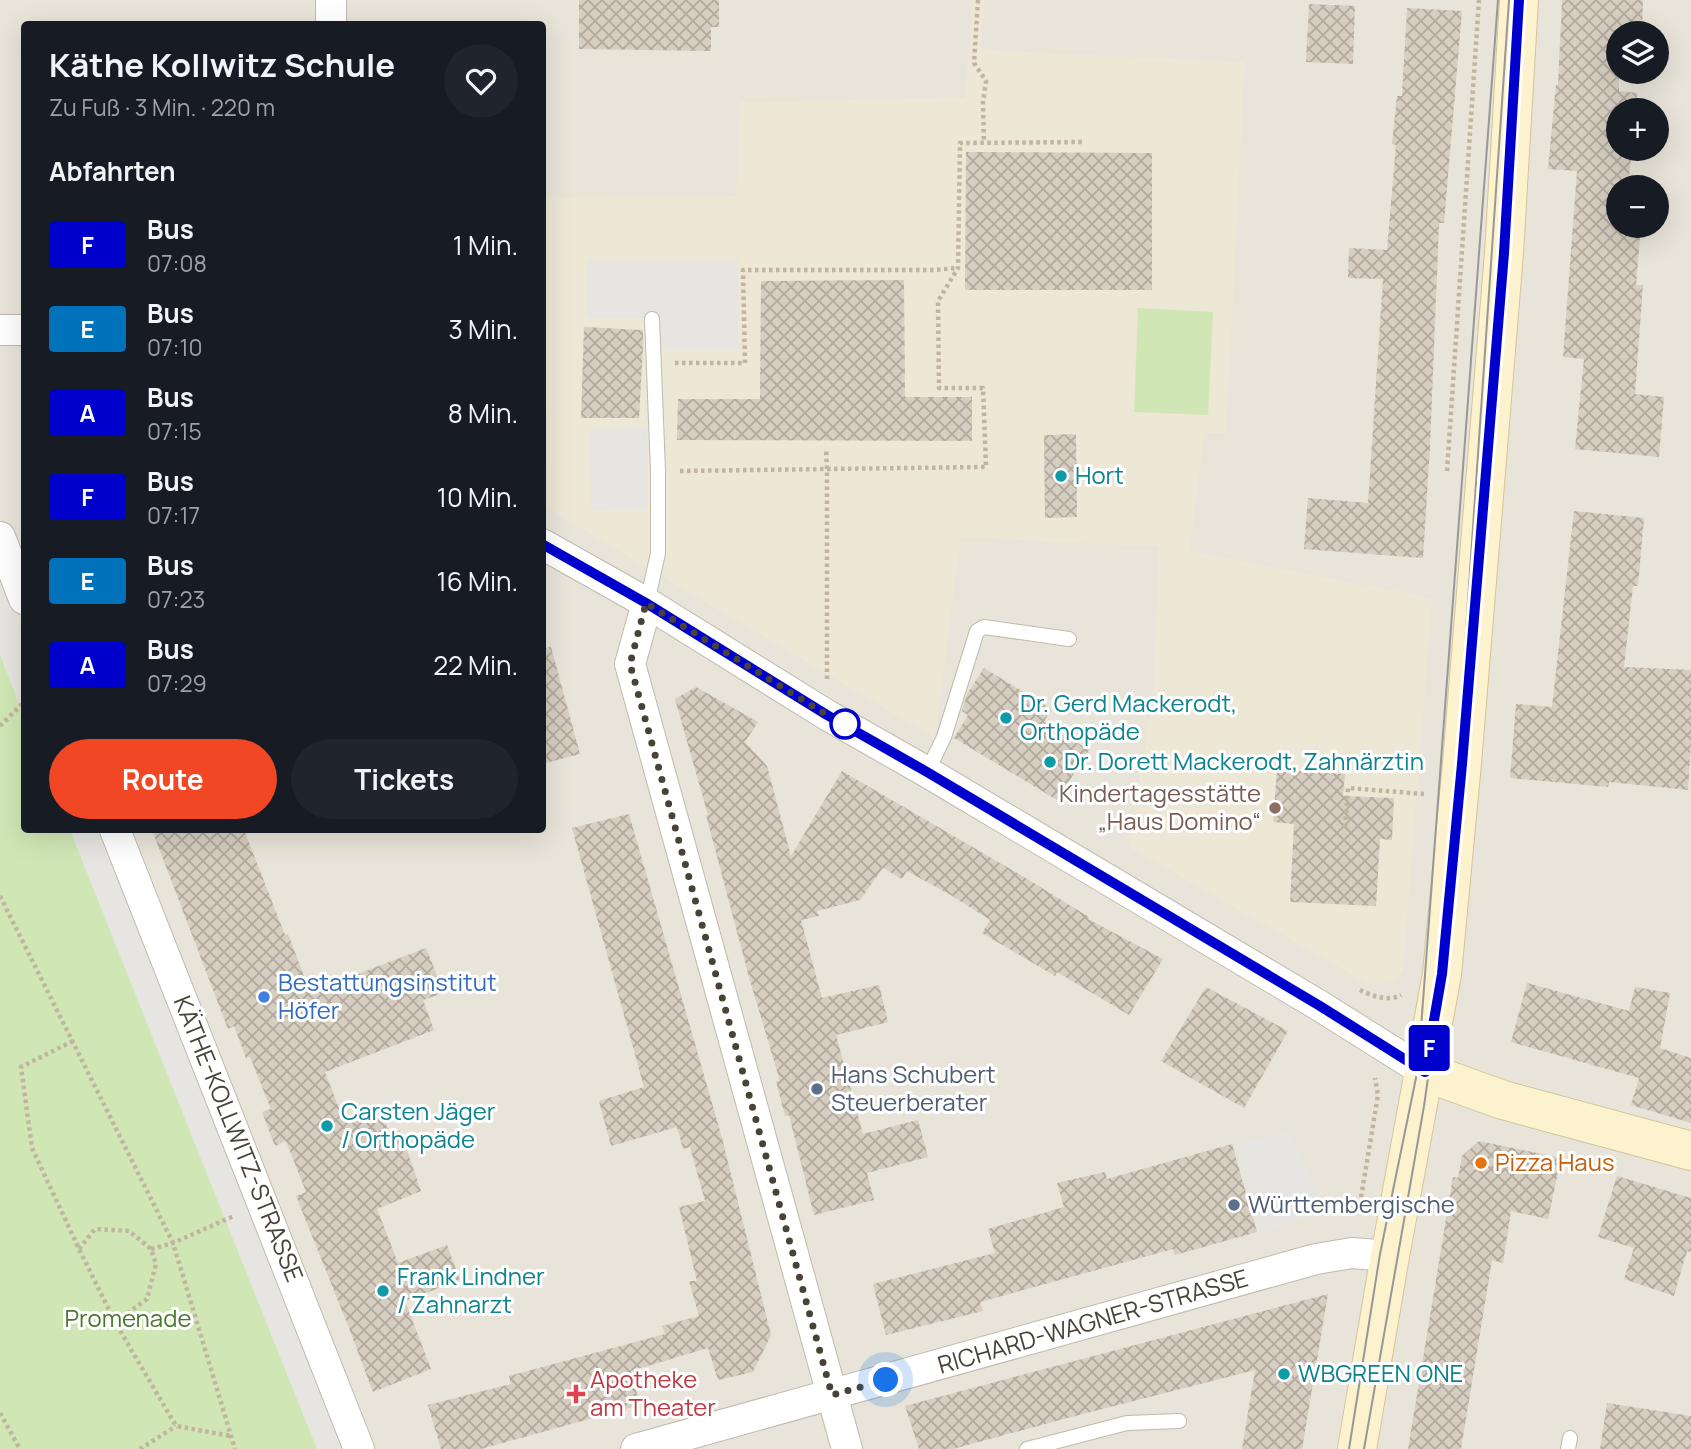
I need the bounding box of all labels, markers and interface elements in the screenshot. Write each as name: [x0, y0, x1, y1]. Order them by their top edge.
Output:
map controls: [1606, 21, 1669, 238]
button: layers: [1606, 21, 1669, 84]
text: Käthe Kollwitz Schule: [49, 42, 395, 87]
button: heart: [444, 44, 518, 118]
text: Zu Fuß · 3 Min. · 220 m: [49, 91, 275, 123]
button: +: [1606, 98, 1669, 161]
text: Abfahrten: [49, 153, 176, 189]
button: −: [1606, 175, 1669, 238]
text: Bus: [147, 211, 194, 247]
text: 1 Min.: [453, 227, 518, 263]
text: F: [81, 228, 94, 261]
text: 07:08: [147, 247, 207, 279]
text: Bus: [147, 295, 194, 331]
text: 3 Min.: [448, 311, 518, 347]
text: E: [80, 312, 95, 345]
text: 07:10: [147, 331, 202, 363]
text: Bus: [147, 379, 194, 415]
text: 8 Min.: [448, 395, 518, 431]
text: A: [79, 396, 96, 429]
text: 07:15: [147, 415, 202, 447]
place label: Hort: [1075, 458, 1124, 491]
text: Bus: [147, 463, 194, 499]
marker: Hort: [1053, 468, 1069, 484]
text: 10 Min.: [437, 479, 518, 515]
text: F: [81, 480, 94, 513]
text: 07:17: [147, 499, 200, 531]
text: Bus: [147, 547, 194, 583]
text: 16 Min.: [437, 563, 518, 599]
text: E: [80, 564, 95, 597]
text: 07:23: [147, 583, 205, 615]
text: Bus: [147, 631, 194, 667]
text: 22 Min.: [433, 647, 518, 683]
text: A: [79, 648, 96, 681]
text: 07:29: [147, 667, 207, 699]
place label: Dr. Gerd Mackerodt, Orthopäde: [1020, 686, 1237, 747]
unlabelled marker: [830, 709, 860, 739]
marker: Dr. Gerd Mackerodt, Orthopäde: [998, 710, 1014, 726]
button: Route: [49, 739, 277, 819]
button: Tickets: [291, 739, 518, 819]
place label: Dr. Dorett Mackerodt, Zahnärztin: [1064, 744, 1424, 777]
marker: Dr. Dorett Mackerodt, Zahnärztin: [1042, 754, 1058, 770]
place label: Kindertagesstätte „Haus Domino“: [1059, 776, 1261, 837]
marker: Kindertagesstätte „Haus Domino“: [1267, 800, 1283, 816]
place label: Bestattungsinstitut Höfer: [278, 965, 497, 1026]
marker: Bestattungsinstitut Höfer: [256, 989, 272, 1005]
street label: KÄTHE-KOLLWITZ-STRASSE: [167, 991, 312, 1286]
line badge: F: [1406, 1025, 1452, 1071]
text: F: [1423, 1031, 1435, 1064]
place label: Hans Schubert Steuerberater: [831, 1057, 996, 1118]
marker: Hans Schubert Steuerberater: [809, 1081, 825, 1097]
place label: Carsten Jäger / Orthopäde: [341, 1094, 496, 1155]
marker: Carsten Jäger / Orthopäde: [319, 1118, 335, 1134]
place label: Pizza Haus: [1495, 1145, 1615, 1178]
marker: Pizza Haus: [1473, 1155, 1489, 1171]
place label: Württembergische: [1248, 1187, 1455, 1220]
marker: Württembergische: [1226, 1197, 1242, 1213]
place label: Frank Lindner / Zahnarzt: [397, 1259, 545, 1320]
street label: RICHARD-WAGNER-STRASSE: [934, 1260, 1252, 1381]
marker: Frank Lindner / Zahnarzt: [375, 1283, 391, 1299]
park label: Promenade: [65, 1301, 191, 1334]
place label: WBGREEN ONE: [1298, 1356, 1463, 1389]
place label: Apotheke am Theater: [590, 1362, 716, 1423]
your location: [868, 1362, 903, 1397]
marker: WBGREEN ONE: [1276, 1366, 1292, 1382]
marker: Apotheke am Theater: [568, 1386, 584, 1402]

